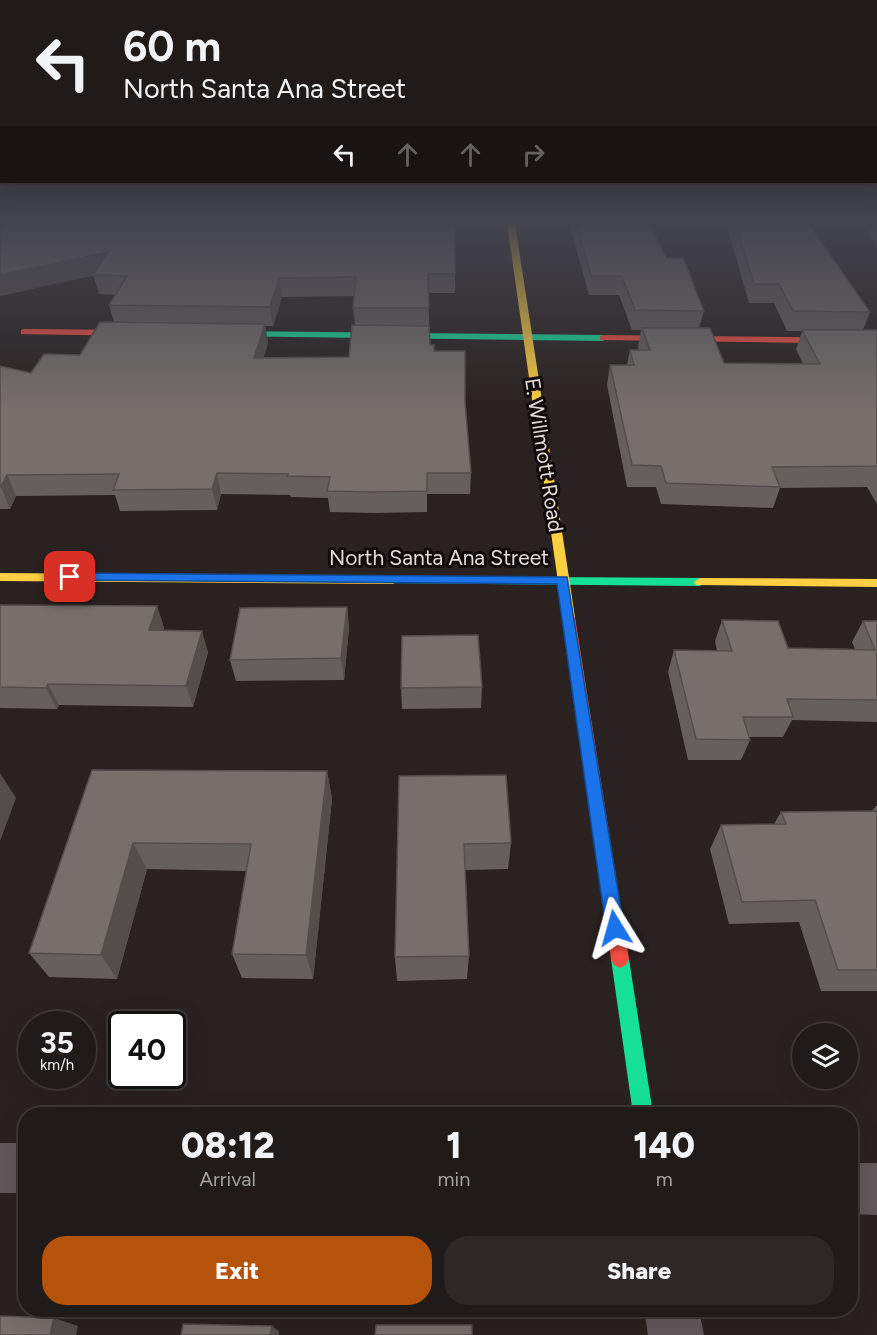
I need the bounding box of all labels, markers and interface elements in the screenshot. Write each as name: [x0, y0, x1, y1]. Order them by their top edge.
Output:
text: 60 m: [123, 21, 221, 72]
icon: left: [24, 24, 102, 102]
text: North Santa Ana Street: [123, 72, 406, 105]
icon: left: [328, 138, 361, 171]
icon: ahead: [391, 138, 424, 171]
icon: ahead: [454, 138, 487, 171]
icon: right: [517, 138, 550, 171]
street label: E. Willmott Road: [520, 376, 569, 534]
street label: North Santa Ana Street: [329, 545, 549, 570]
pin: [44, 551, 95, 602]
icon: arrive: [53, 560, 86, 593]
position arrow: [583, 896, 647, 960]
speed limit sign: 40: [108, 1011, 186, 1089]
map controls: [792, 1023, 858, 1089]
button: layers: [792, 1023, 858, 1089]
text: 35: [40, 1024, 74, 1061]
text: km/h: [40, 1056, 74, 1074]
text: 08:12: [181, 1124, 275, 1167]
text: 1: [446, 1124, 462, 1167]
text: 140: [633, 1124, 695, 1167]
text: Arrival: [200, 1167, 256, 1191]
text: min: [437, 1167, 470, 1191]
text: m: [656, 1167, 673, 1191]
button: Exit: [42, 1236, 432, 1305]
button: Share: [444, 1236, 834, 1305]

